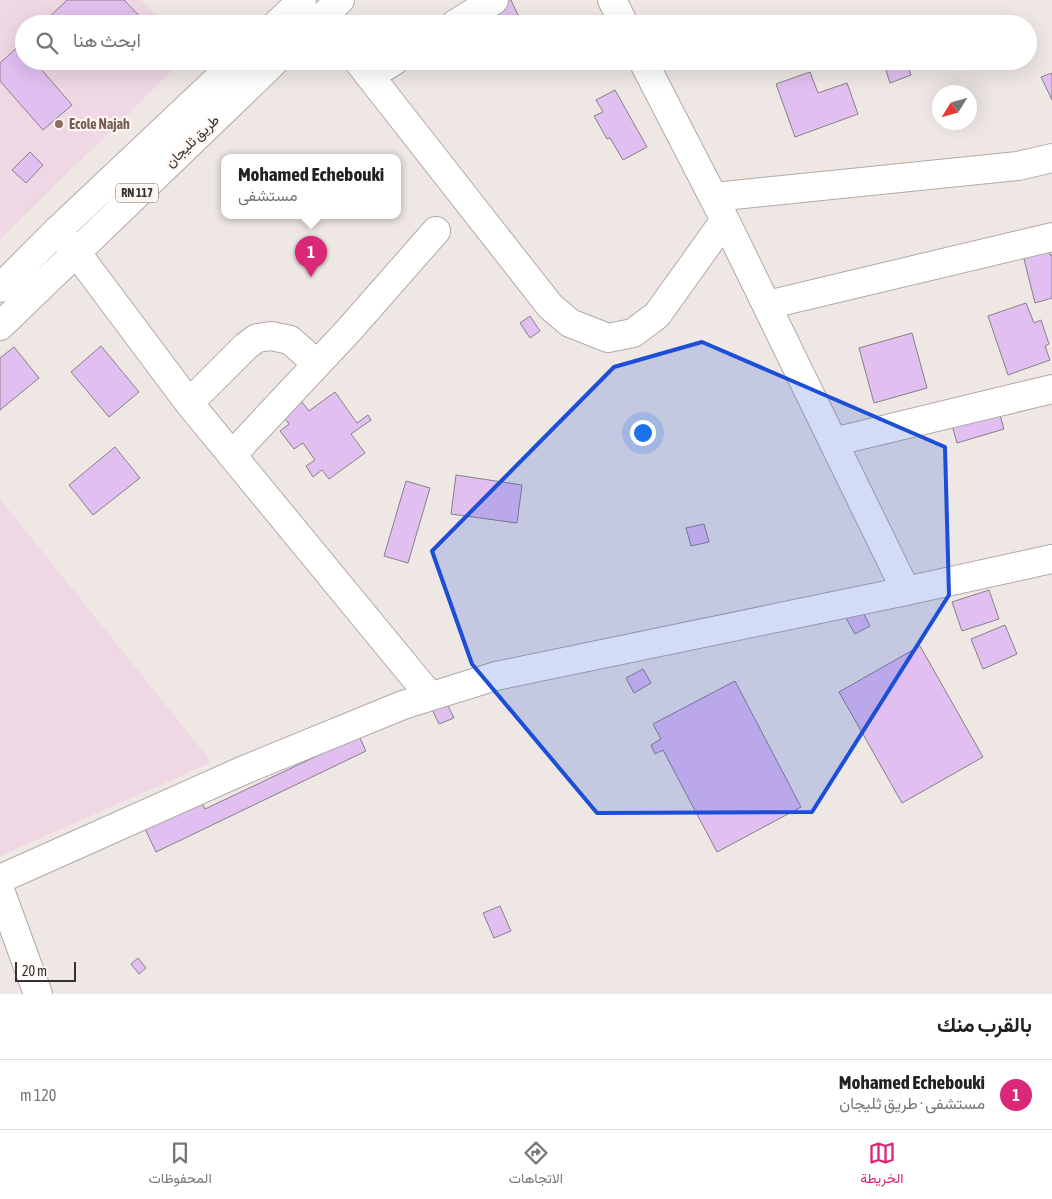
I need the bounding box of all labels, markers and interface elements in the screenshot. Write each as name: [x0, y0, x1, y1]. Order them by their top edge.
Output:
search box: [15, 15, 1037, 70]
icon: search: [33, 29, 61, 57]
text: ابحث هنا: [73, 29, 141, 51]
north arrow: [932, 85, 977, 130]
street label: طريق ثليجان: [162, 111, 223, 171]
place label: Ecole Najah: [69, 116, 130, 132]
marker: Ecole Najah: [53, 118, 65, 130]
popup: [221, 154, 401, 219]
text: Mohamed Echebouki: [238, 163, 384, 185]
road number: RN 117: [116, 184, 158, 202]
text: مستشفى: [238, 186, 298, 204]
pin: 1: [295, 236, 327, 277]
your location: [630, 420, 656, 446]
scale bar: [15, 959, 76, 982]
text: 20 m: [22, 963, 47, 979]
text: بالقرب منك: [937, 1012, 1032, 1036]
text: Mohamed Echebouki: [839, 1071, 985, 1093]
text: 120 m: [20, 1086, 56, 1104]
text: 1: [1012, 1086, 1020, 1104]
text: مستشفى · طريق ثليجان: [839, 1094, 985, 1112]
tab: المحفوظات: [149, 1139, 212, 1191]
tab: الاتجاهات: [509, 1139, 563, 1191]
tab: الخريطة: [860, 1139, 903, 1191]

